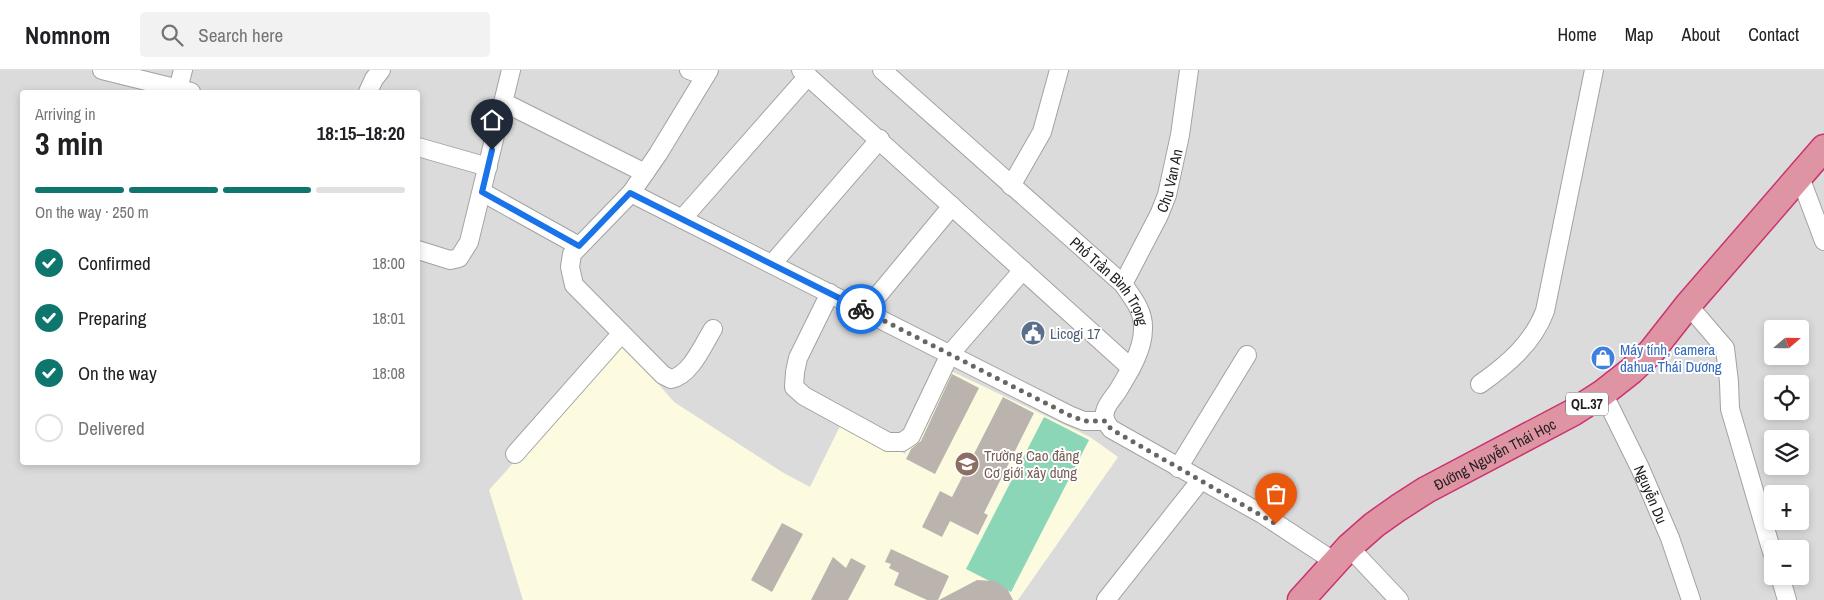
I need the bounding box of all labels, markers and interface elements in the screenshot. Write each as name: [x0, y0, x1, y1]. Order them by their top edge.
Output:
search box: [140, 12, 490, 57]
text: Nomnom: [25, 19, 110, 51]
icon: search: [158, 21, 186, 49]
text: Search here: [198, 22, 283, 48]
text: Home: [1557, 22, 1597, 47]
text: Map: [1625, 22, 1654, 47]
text: About: [1682, 22, 1720, 47]
text: Contact: [1748, 22, 1799, 47]
pin: [471, 99, 513, 150]
text: Arriving in: [35, 103, 96, 125]
icon: home: [478, 106, 506, 134]
text: 18:15–18:20: [317, 120, 405, 146]
text: 3 min: [35, 122, 104, 165]
street label: Chu Van An: [1151, 147, 1187, 215]
text: On the way · 250 m: [35, 201, 149, 223]
street label: Phố Trần Bình Trọng: [1066, 232, 1154, 327]
icon: check: [35, 249, 63, 277]
text: Confirmed: [78, 250, 151, 276]
text: 18:00: [372, 252, 405, 274]
courier: [836, 284, 886, 334]
icon: bike: [847, 295, 875, 323]
icon: check: [35, 304, 63, 332]
text: Preparing: [78, 305, 146, 331]
text: 18:01: [372, 307, 405, 329]
public building icon: Licogi 17: [1020, 320, 1046, 346]
north arrow: [1764, 320, 1809, 365]
map controls: [1764, 320, 1809, 585]
place label: Licogi 17: [1050, 323, 1101, 344]
place label: Máy tính, camera dahua Thái Dương: [1620, 339, 1722, 377]
shop icon: Máy tính, camera dahua Thái Dương: [1590, 345, 1616, 371]
icon: check: [35, 359, 63, 387]
text: On the way: [78, 360, 157, 386]
text: 18:08: [372, 362, 405, 384]
button: locate: [1764, 375, 1809, 420]
road number: QL.37: [1566, 392, 1608, 416]
street label: Đường Nguyễn Thái Học: [1430, 413, 1559, 495]
text: Delivered: [78, 415, 145, 441]
button: layers: [1764, 430, 1809, 475]
place label: Trường Cao đẳng Cơ giới xây dựng: [984, 445, 1079, 483]
school or university icon: Trường Cao đẳng Cơ giới xây dựng: [954, 451, 980, 477]
street label: Nguyễn Du: [1629, 462, 1673, 527]
pin: [1255, 473, 1297, 524]
icon: bag: [1262, 480, 1290, 508]
button: +: [1764, 485, 1809, 530]
button: −: [1764, 540, 1809, 585]

